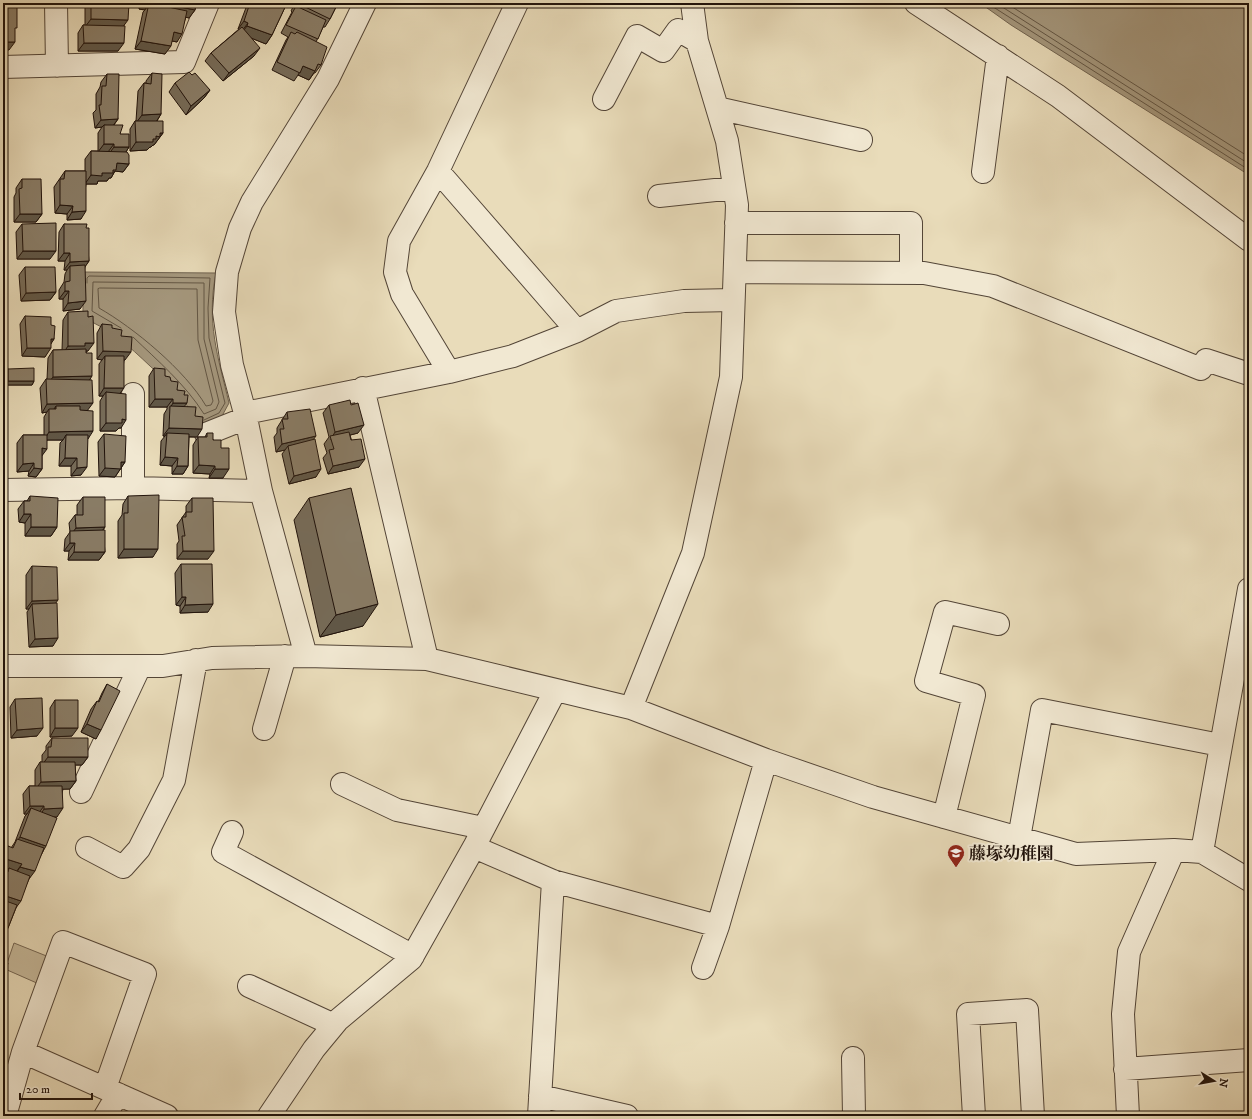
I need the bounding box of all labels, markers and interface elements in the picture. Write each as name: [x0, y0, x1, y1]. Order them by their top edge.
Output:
school or university icon: 藤塚幼稚園: [946, 843, 966, 868]
place label: 藤塚幼稚園: [969, 843, 1054, 865]
north arrow: [1194, 1061, 1234, 1101]
scale bar: [20, 1075, 92, 1101]
text: N: [1215, 1077, 1231, 1088]
text: 20 m: [26, 1082, 50, 1097]

